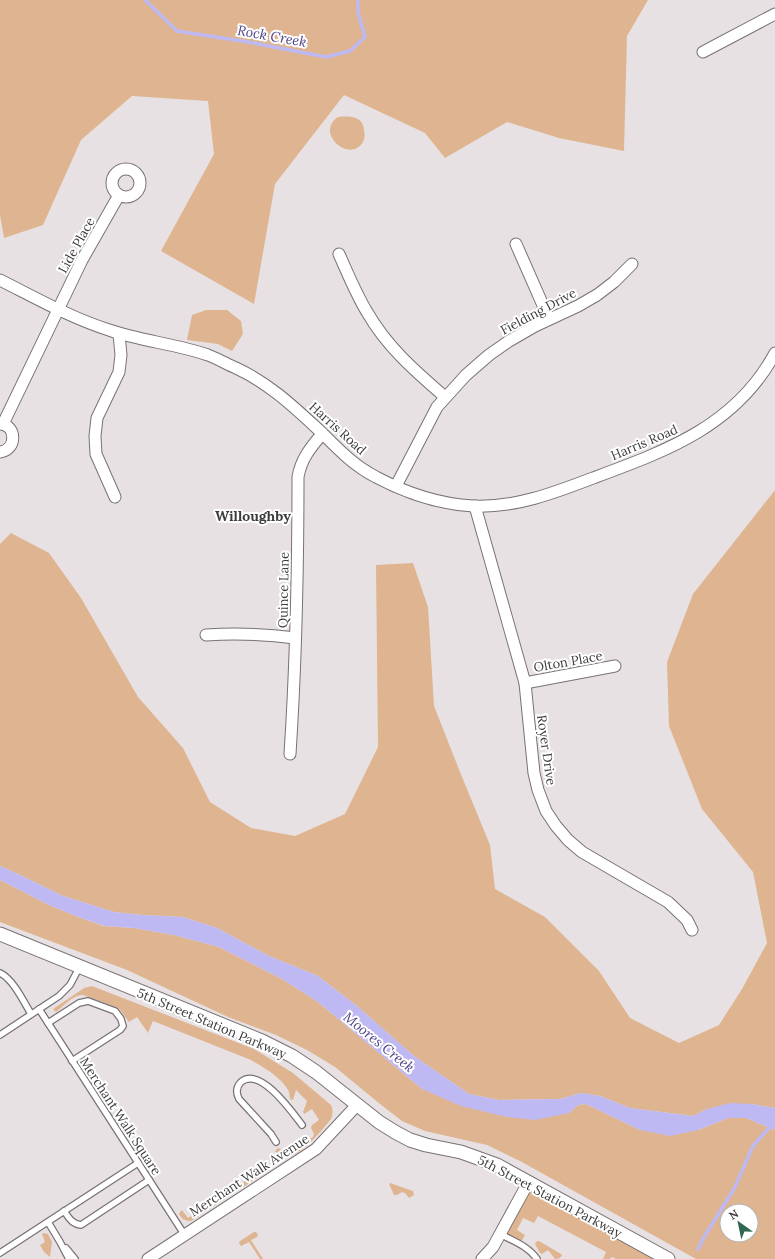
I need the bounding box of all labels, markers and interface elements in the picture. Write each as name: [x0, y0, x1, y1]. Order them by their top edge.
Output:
water label: Rock Creek: [236, 21, 308, 51]
street label: Lide Place: [54, 214, 99, 276]
street label: Fielding Drive: [497, 284, 579, 339]
street label: Harris Road: [305, 398, 370, 459]
street label: Harris Road: [608, 421, 681, 464]
district label: Willoughby: [215, 507, 291, 525]
street label: Quince Lane: [274, 552, 293, 628]
street label: Olton Place: [532, 647, 604, 676]
street label: Royer Drive: [533, 714, 560, 786]
street label: 5th Street Station Parkway: [134, 984, 289, 1063]
water label: Moores Creek: [340, 1008, 418, 1076]
street label: Merchant Walk Square: [76, 1054, 165, 1178]
street label: Merchant Walk Avenue: [186, 1130, 312, 1220]
street label: 5th Street Station Parkway: [475, 1151, 625, 1242]
north arrow: [719, 1203, 759, 1243]
text: N: [726, 1206, 741, 1223]

